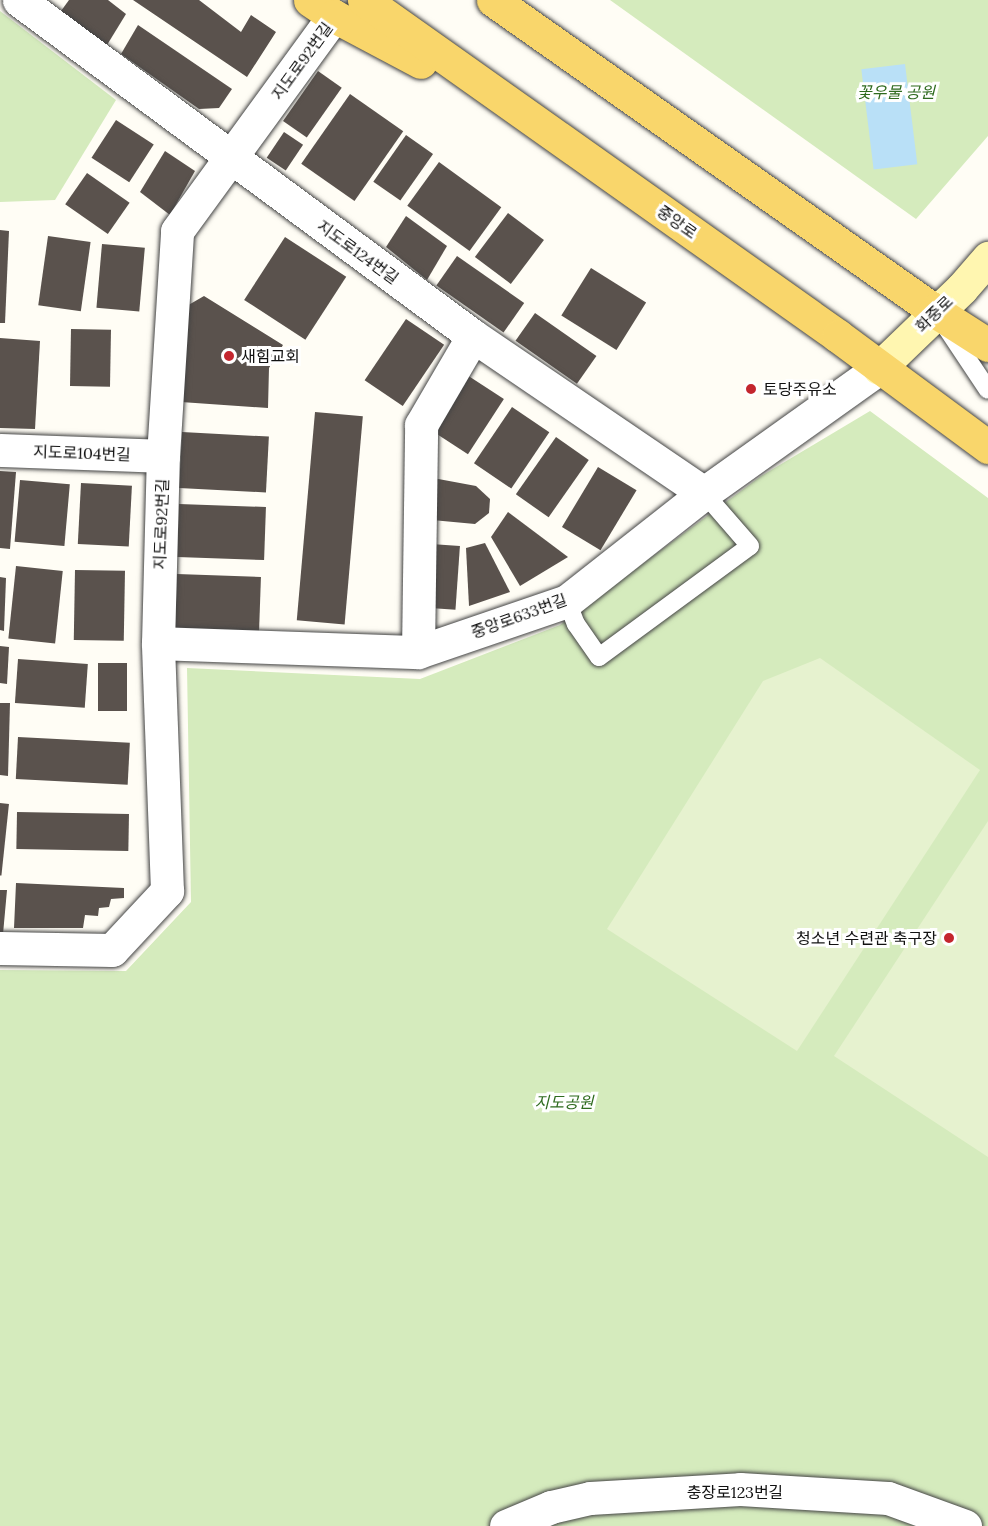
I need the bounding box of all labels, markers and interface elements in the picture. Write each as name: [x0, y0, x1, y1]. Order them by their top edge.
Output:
street label: 지도로92번길: [267, 18, 337, 104]
park label: 꽃우물 공원: [857, 82, 935, 102]
street label: 중앙로: [653, 201, 701, 243]
street label: 지도로124번길: [313, 216, 403, 288]
street label: 화중로: [911, 292, 957, 336]
place label: 새힘교회: [241, 346, 300, 366]
marker: 새힘교회: [222, 349, 236, 363]
place label: 토당주유소: [763, 379, 837, 399]
marker: 토당주유소: [744, 382, 758, 396]
street label: 지도로104번길: [33, 442, 131, 464]
street label: 지도로92번길: [150, 478, 172, 570]
street label: 중앙로633번길: [468, 590, 570, 642]
place label: 청소년 수련관 축구장: [796, 928, 937, 948]
marker: 청소년 수련관 축구장: [942, 931, 956, 945]
park label: 지도공원: [535, 1092, 593, 1112]
street label: 충장로123번길: [687, 1482, 783, 1502]

